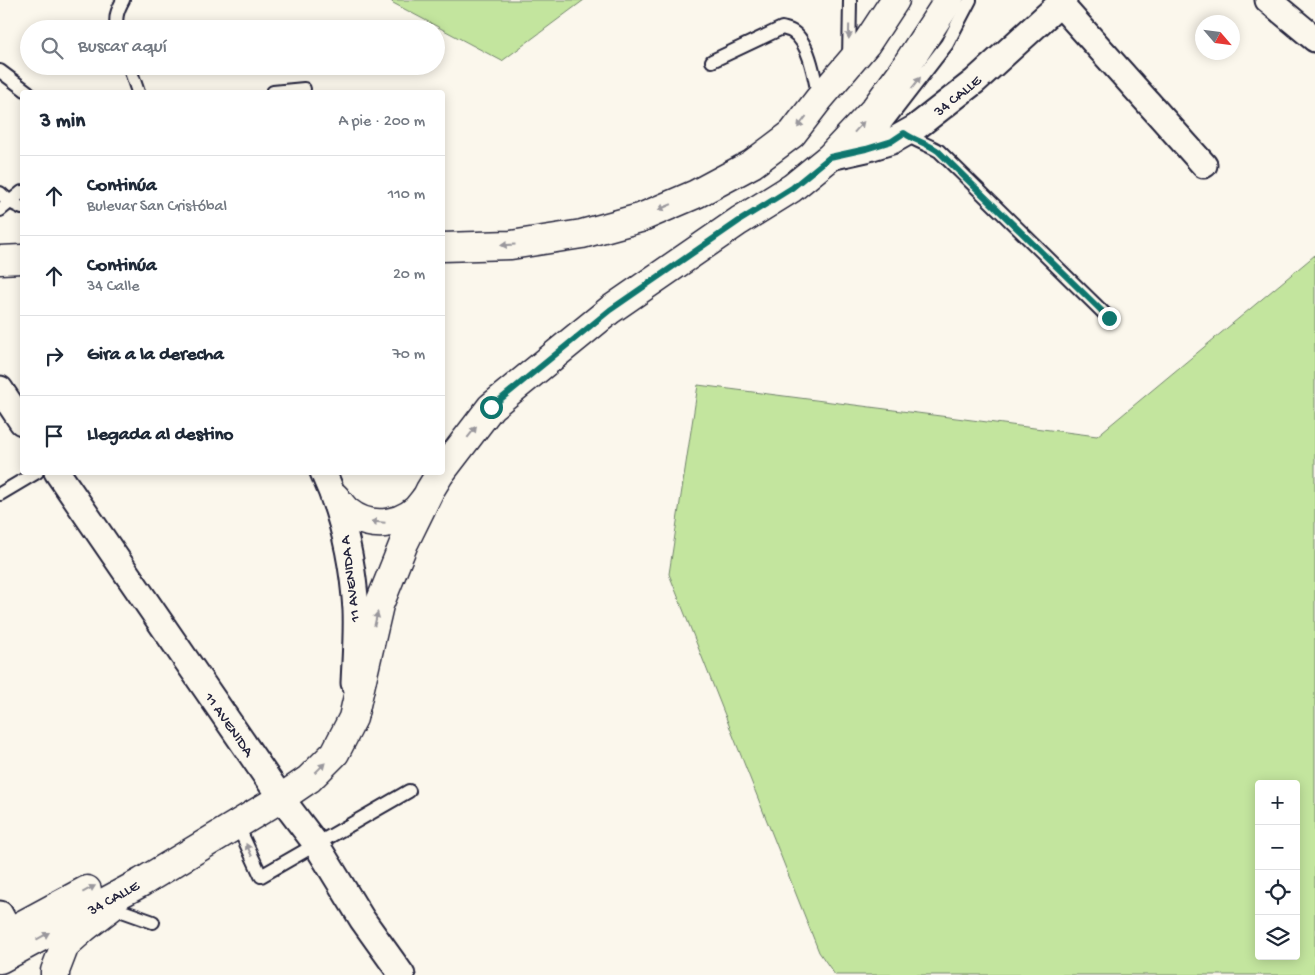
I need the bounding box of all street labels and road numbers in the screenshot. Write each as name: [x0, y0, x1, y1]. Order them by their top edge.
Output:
street label: 34 CALLE: [930, 72, 986, 122]
street label: 11 AVENIDA A: [337, 534, 365, 624]
street label: 11 AVENIDA: [199, 689, 258, 762]
street label: 34 CALLE: [84, 877, 143, 921]

